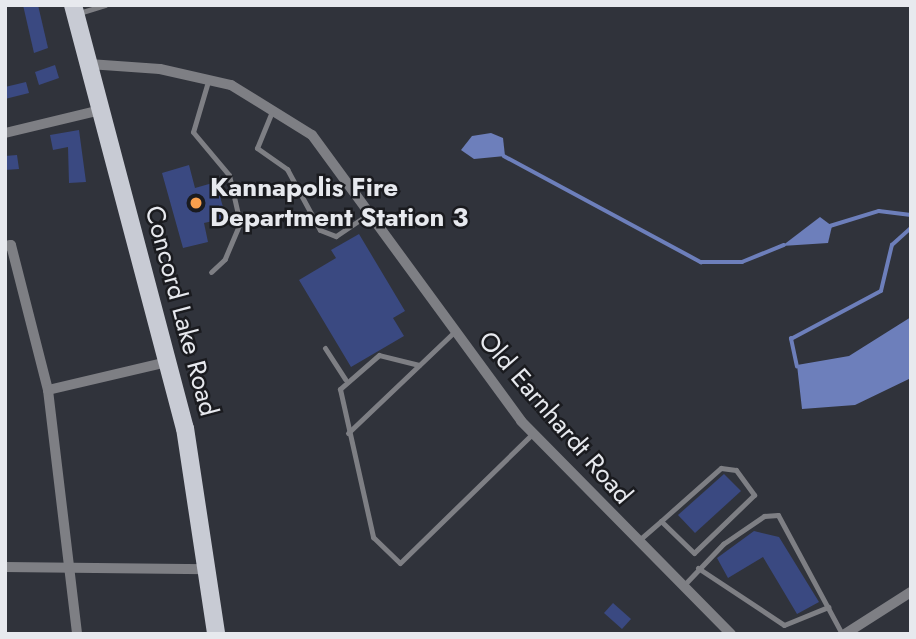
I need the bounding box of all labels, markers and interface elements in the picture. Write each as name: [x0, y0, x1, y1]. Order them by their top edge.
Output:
place label: Kannapolis Fire Department Station 3: [210, 172, 468, 234]
marker: Kannapolis Fire Department Station 3: [188, 195, 204, 211]
street label: Concord Lake Road: [138, 202, 224, 420]
street label: Old Earnhardt Road: [472, 325, 638, 511]

